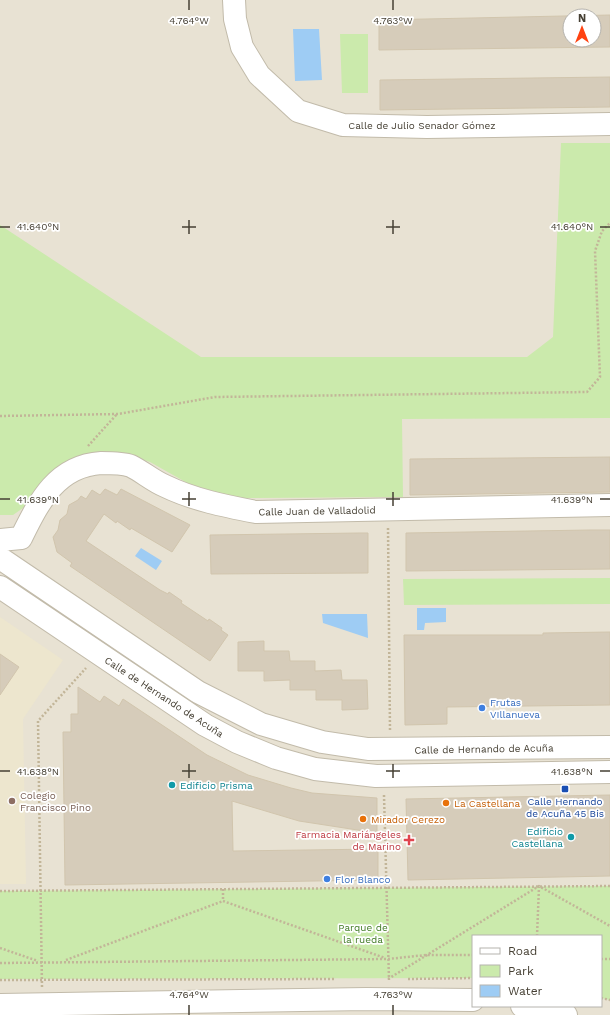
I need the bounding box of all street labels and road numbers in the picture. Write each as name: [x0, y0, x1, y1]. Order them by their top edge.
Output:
street label: Calle de Julio Senador Gómez: [348, 120, 496, 131]
street label: Calle Juan de Valladolid: [258, 504, 376, 518]
street label: Calle de Hernando de Acuña: [103, 654, 226, 740]
street label: Calle de Hernando de Acuña: [414, 742, 554, 756]

